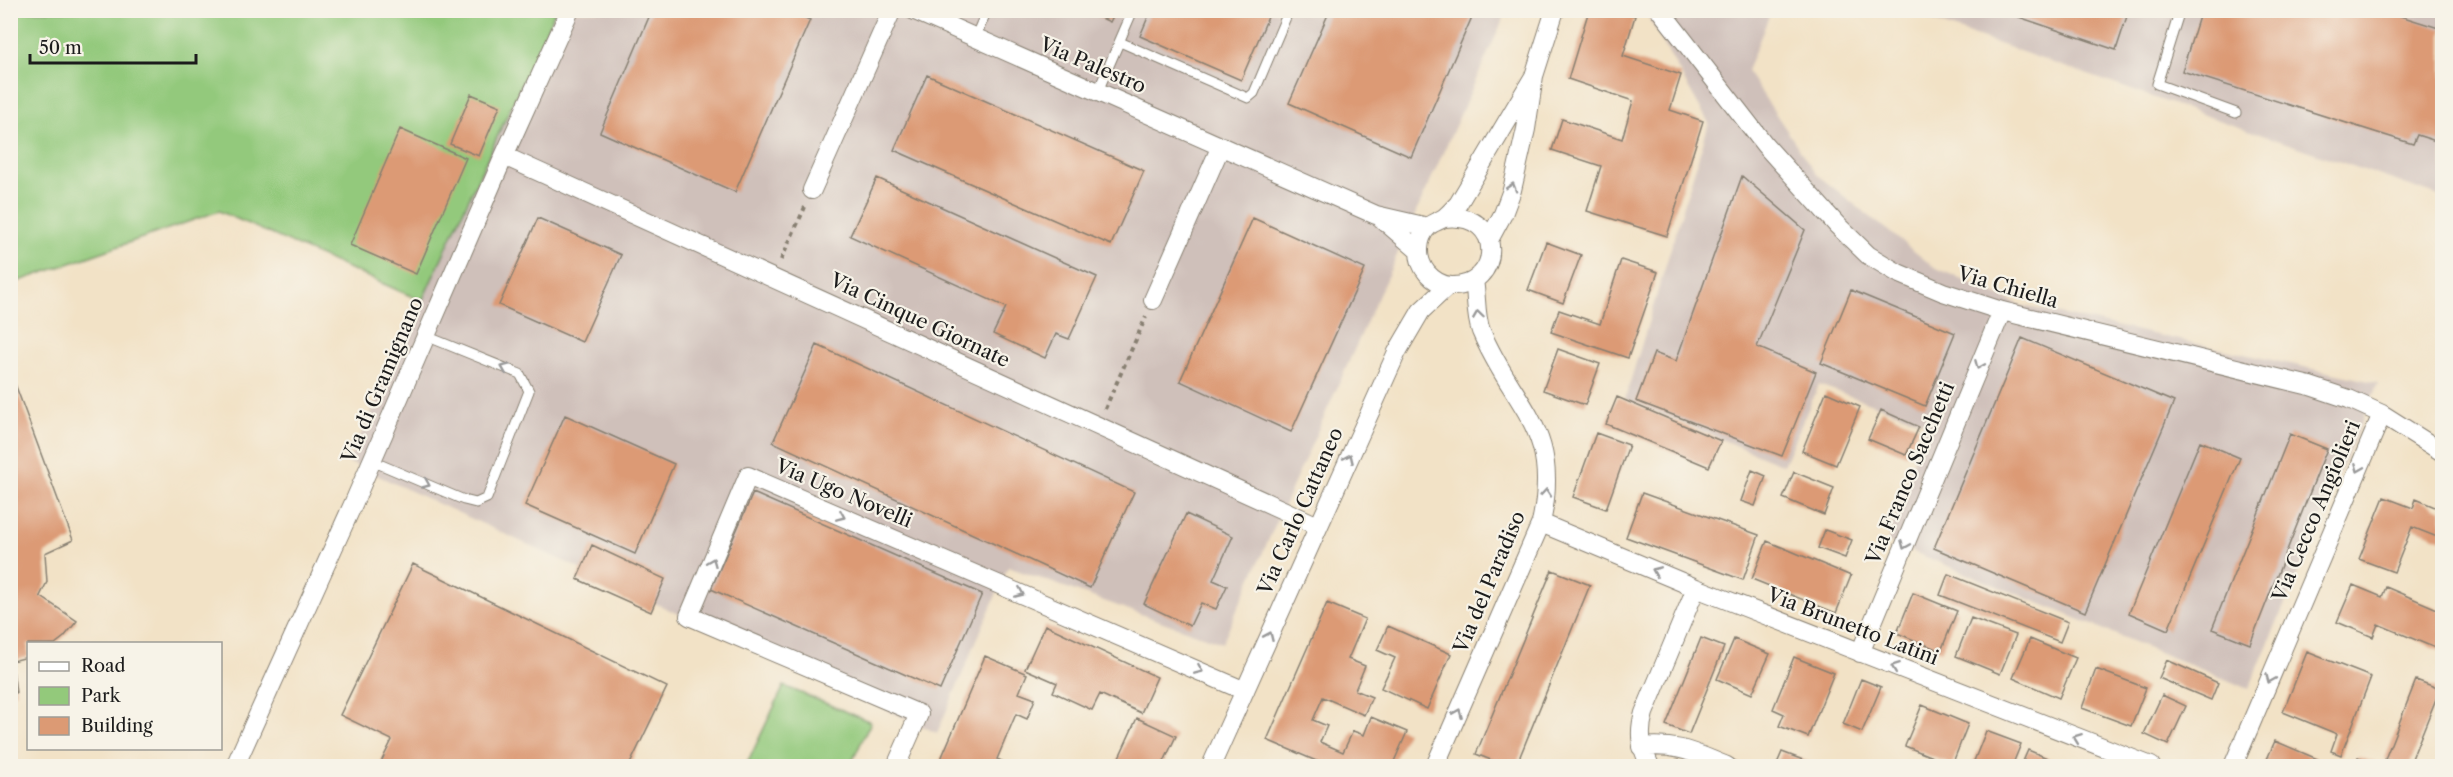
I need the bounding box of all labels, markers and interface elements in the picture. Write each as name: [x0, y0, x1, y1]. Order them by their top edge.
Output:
scale bar: [30, 27, 196, 65]
street label: Via Palestro: [1035, 32, 1150, 98]
text: 50 m: [39, 37, 82, 59]
one-way arrow: [1505, 182, 1518, 192]
street label: Via Chiella: [1954, 261, 2062, 313]
street label: Via Cinque Giornate: [826, 267, 1014, 372]
street label: Via di Gramignano: [336, 293, 428, 467]
one-way arrow: [1473, 310, 1485, 320]
one-way arrow: [1974, 358, 1986, 369]
one-way arrow: [500, 363, 511, 375]
street label: Via Franco Sacchetti: [1860, 378, 1959, 569]
street label: Via Cecco Angiolieri: [2267, 417, 2365, 606]
street label: Via Carlo Cattaneo: [1252, 424, 1348, 599]
street label: Via Ugo Novelli: [771, 453, 916, 533]
one-way arrow: [1341, 454, 1353, 465]
one-way arrow: [2354, 462, 2366, 473]
one-way arrow: [419, 477, 430, 489]
one-way arrow: [1539, 489, 1552, 498]
street label: Via del Paradiso: [1448, 507, 1530, 658]
one-way arrow: [834, 509, 845, 521]
one-way arrow: [1900, 539, 1912, 550]
one-way arrow: [705, 557, 717, 568]
one-way arrow: [1651, 566, 1662, 578]
street label: Via Brunetto Latini: [1763, 582, 1942, 670]
one-way arrow: [1013, 586, 1024, 598]
one-way arrow: [1262, 632, 1274, 643]
legend: [27, 642, 222, 750]
text: Road: [81, 655, 126, 677]
one-way arrow: [1891, 661, 1901, 674]
one-way arrow: [1192, 663, 1203, 675]
one-way arrow: [2265, 673, 2277, 684]
text: Park: [81, 685, 122, 707]
one-way arrow: [1451, 708, 1463, 719]
text: Building: [81, 715, 153, 737]
one-way arrow: [2072, 732, 2083, 745]

